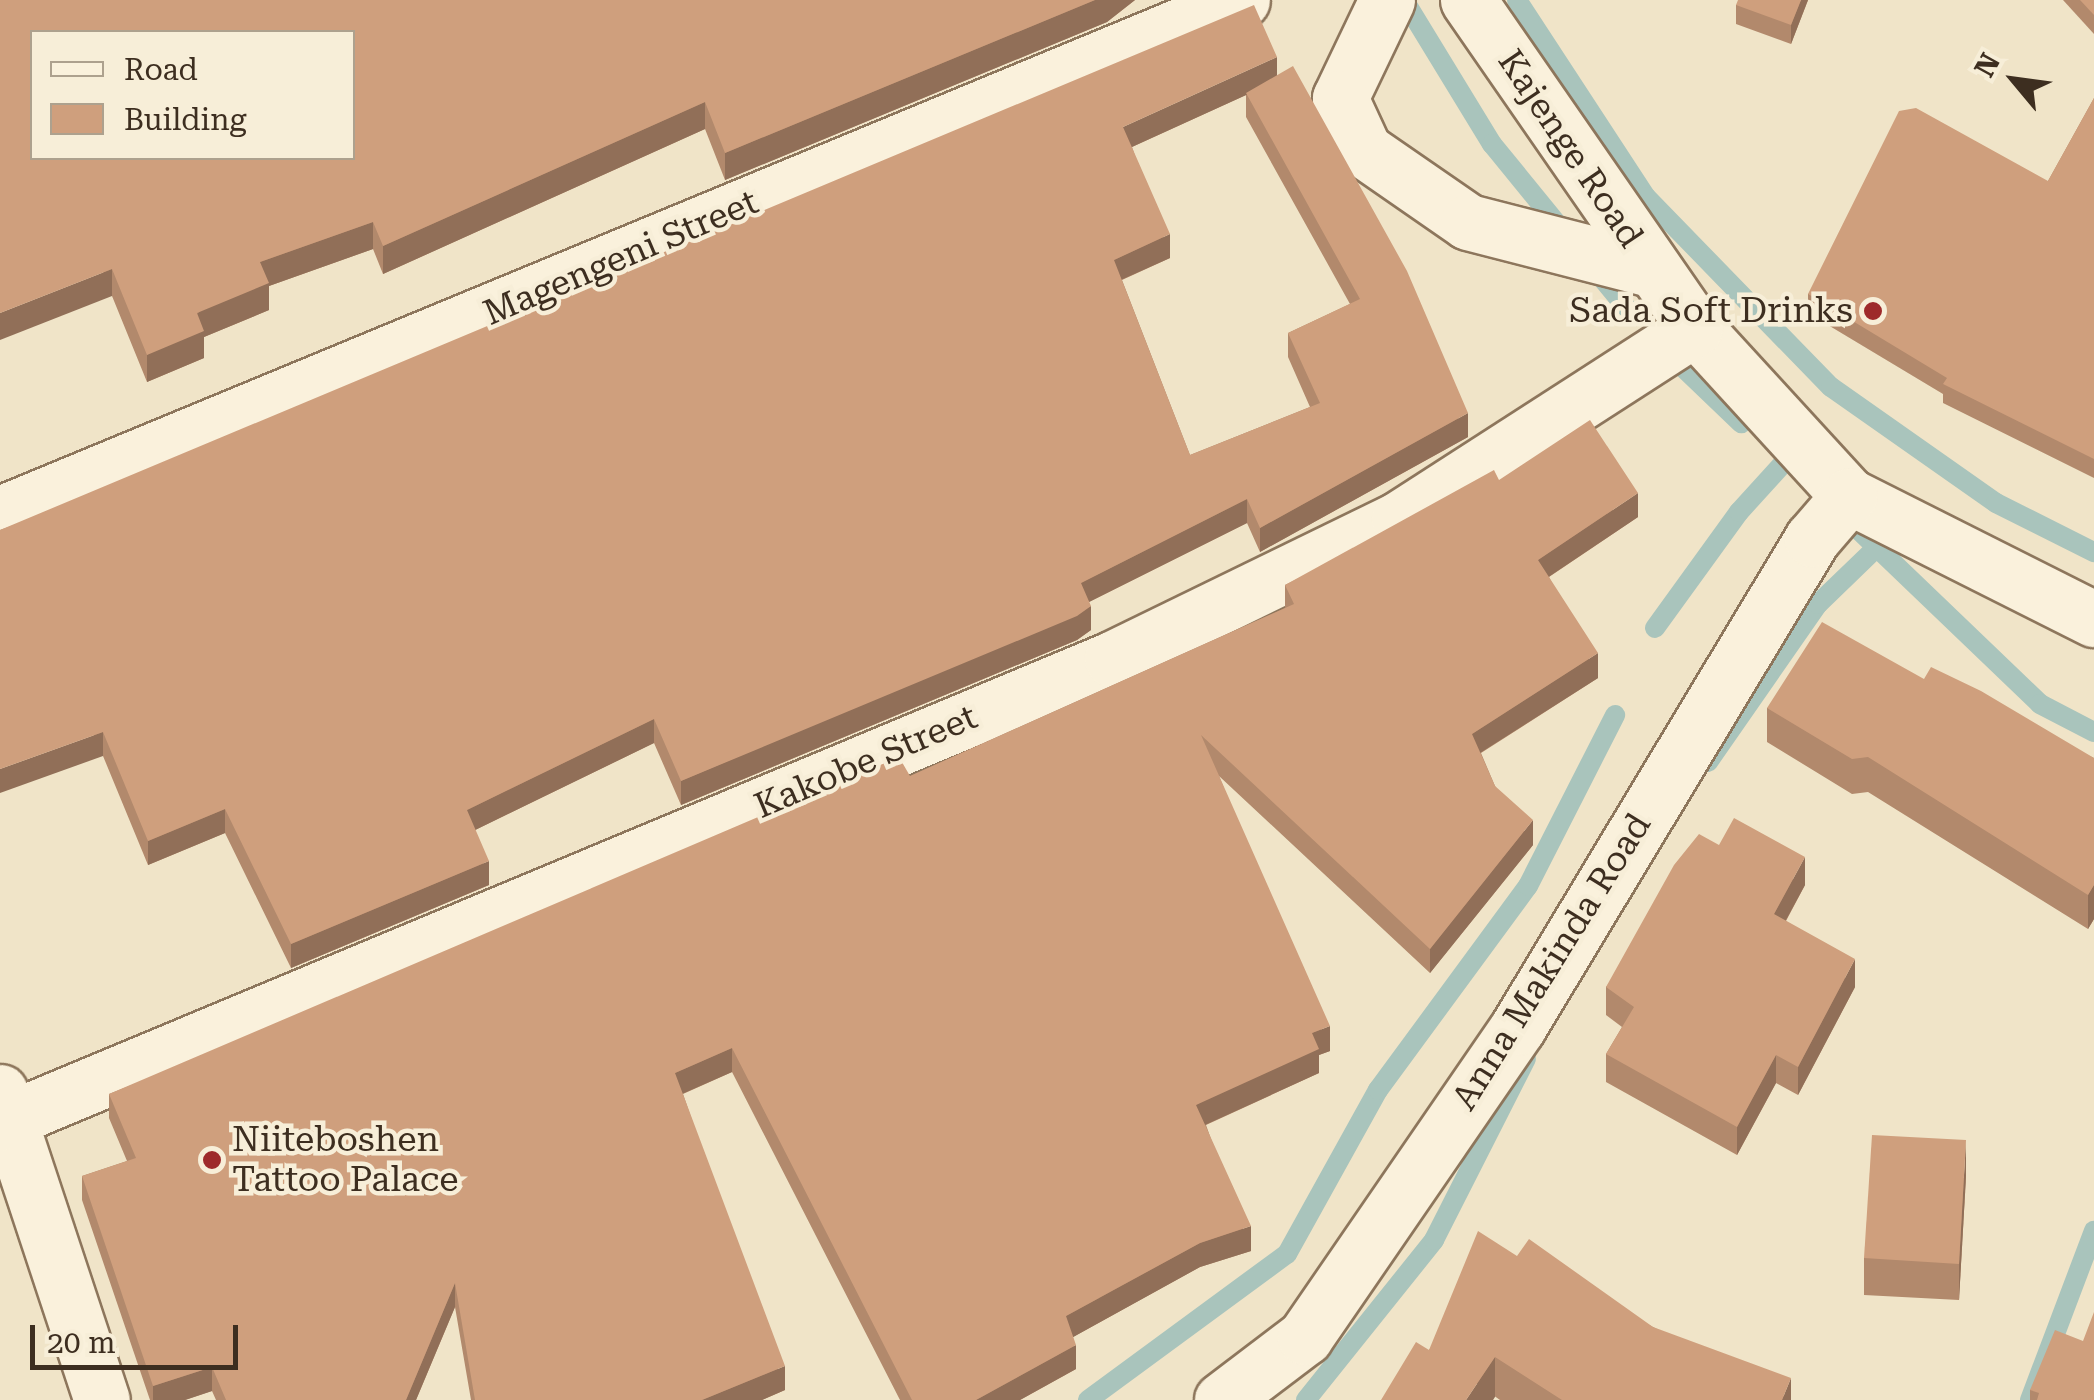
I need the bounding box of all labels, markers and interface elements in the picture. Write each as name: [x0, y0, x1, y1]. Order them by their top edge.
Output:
legend: [30, 30, 355, 160]
north arrow: [1964, 30, 2064, 130]
street label: Kajenge Road: [1489, 42, 1651, 256]
text: N: [1968, 48, 2007, 83]
text: Road: [124, 52, 198, 87]
text: Building: [124, 102, 247, 137]
street label: Magengeni Street: [477, 181, 765, 335]
place label: Sada Soft Drinks: [1569, 290, 1853, 332]
marker: Sada Soft Drinks: [1862, 300, 1884, 322]
street label: Kakobe Street: [748, 696, 984, 828]
street label: Anna Makinda Road: [1444, 806, 1660, 1118]
place label: Niiteboshen Tattoo Palace: [232, 1119, 458, 1201]
marker: Niiteboshen Tattoo Palace: [201, 1149, 223, 1171]
scale bar: [35, 1305, 242, 1367]
text: 20 m: [47, 1325, 116, 1360]

